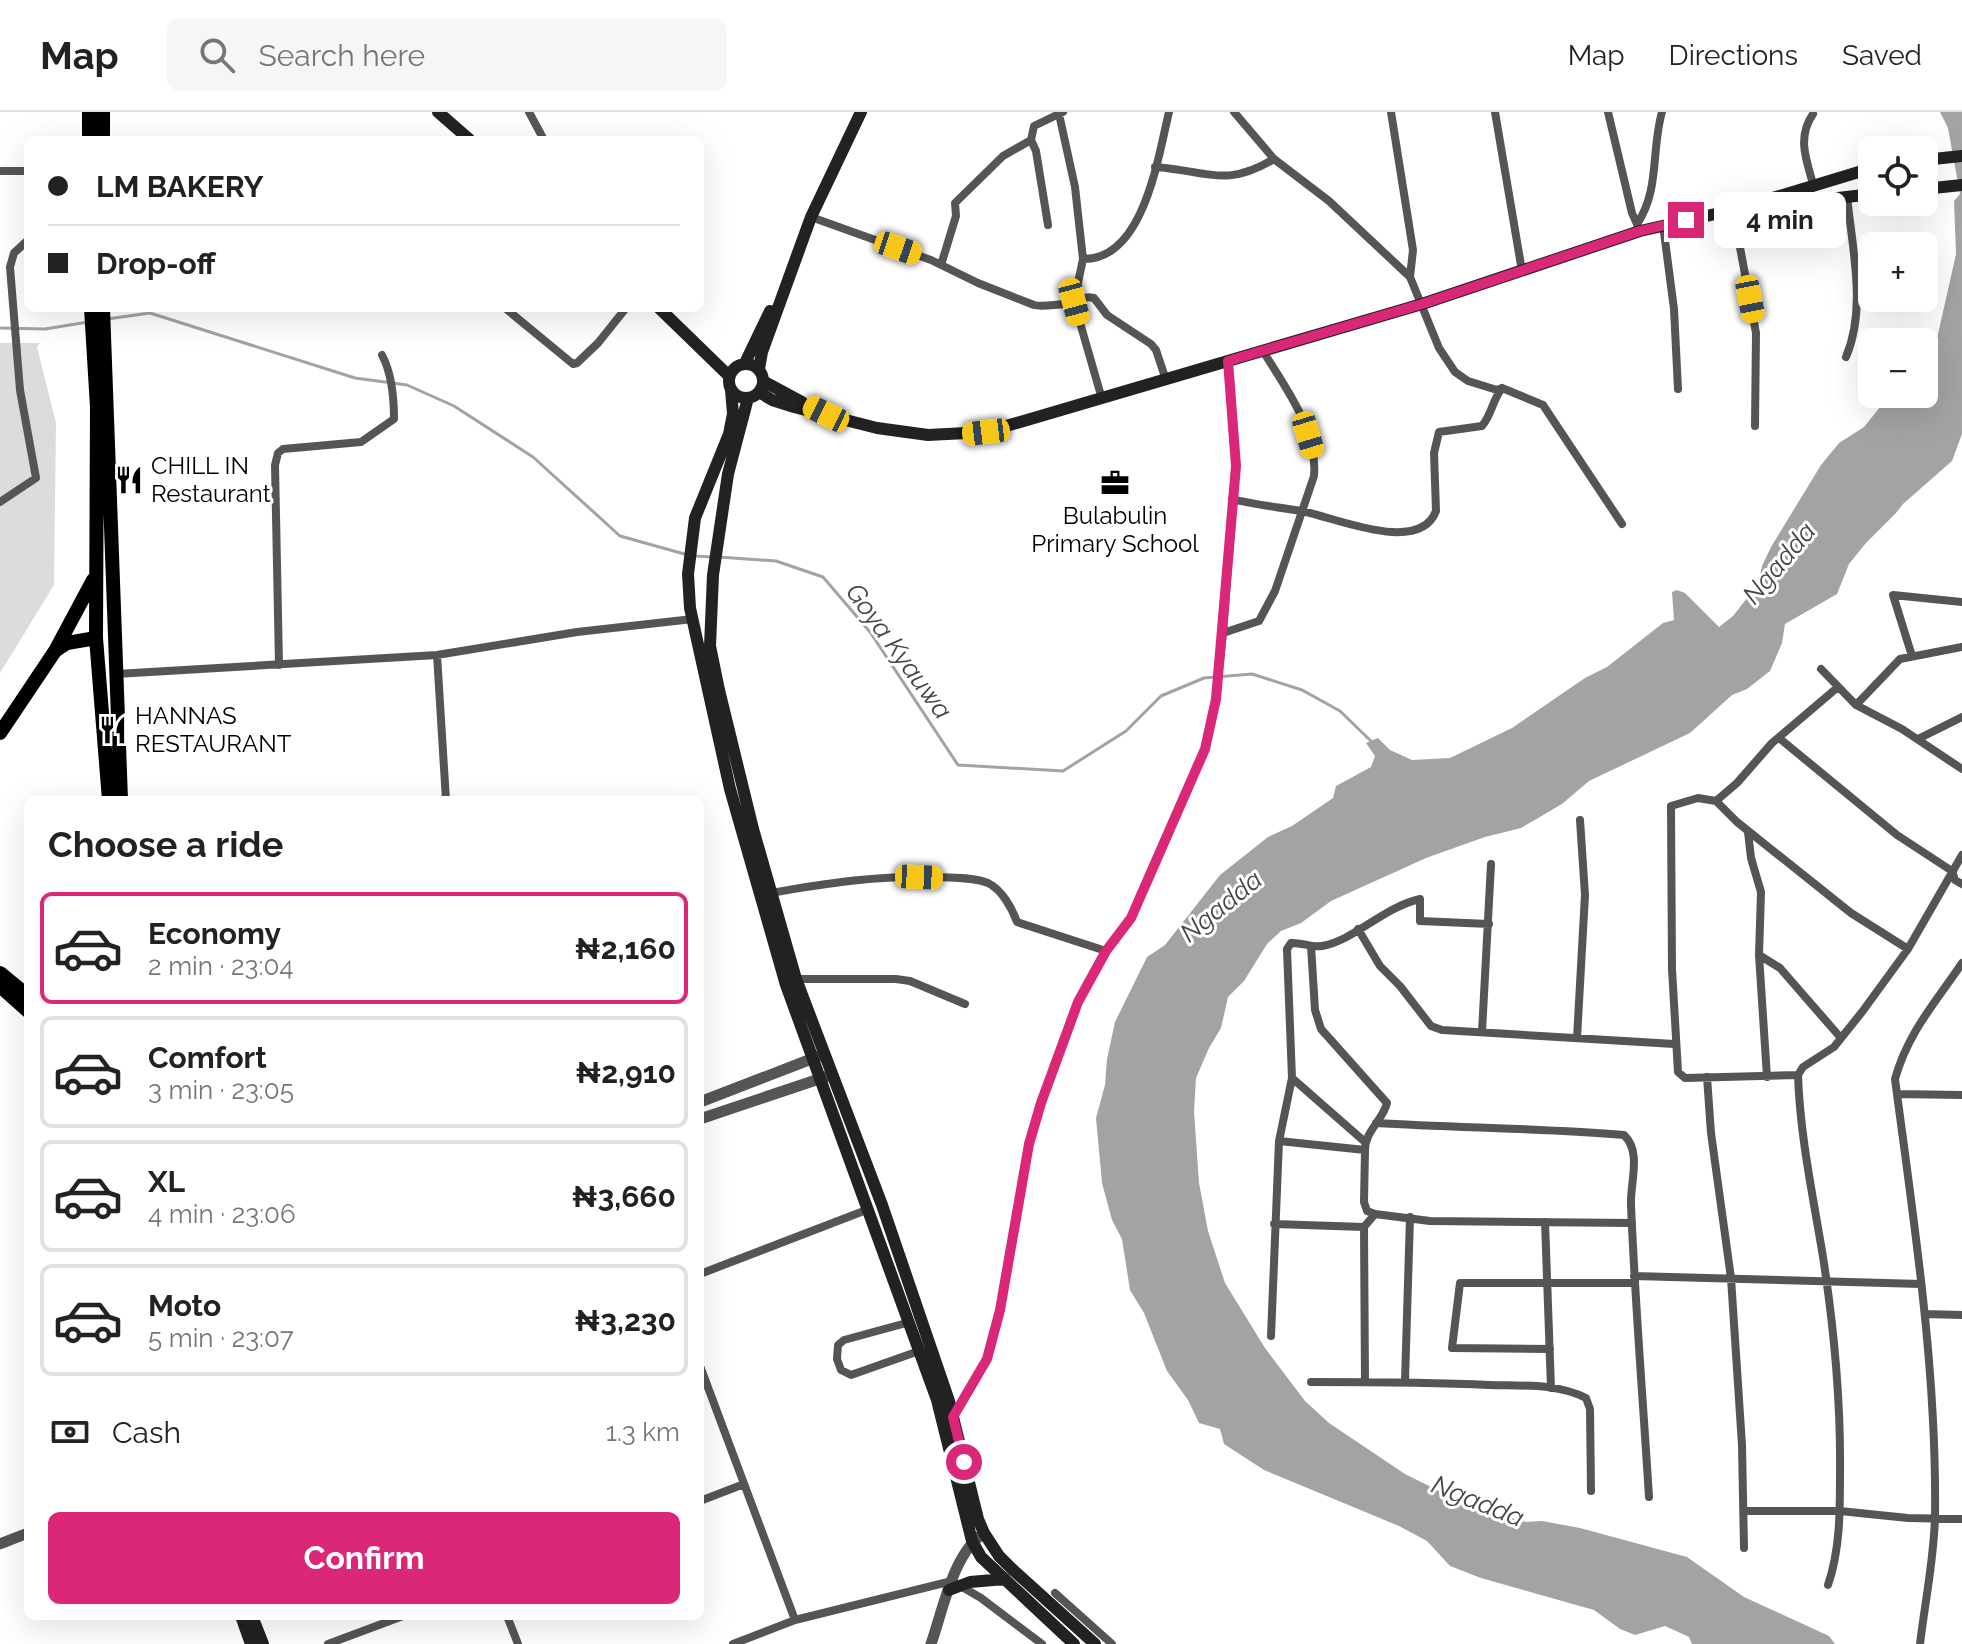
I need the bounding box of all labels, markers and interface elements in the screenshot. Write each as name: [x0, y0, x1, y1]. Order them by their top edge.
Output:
search box: [167, 19, 727, 91]
text: Map: [40, 33, 119, 78]
icon: search: [195, 33, 239, 77]
text: Search here: [259, 38, 425, 73]
text: Map: [1568, 39, 1625, 72]
text: Directions: [1669, 39, 1798, 72]
text: Saved: [1842, 39, 1922, 72]
map controls: [1858, 136, 1938, 408]
button: locate: [1858, 136, 1938, 216]
text: LM BAKERY: [96, 169, 264, 204]
callout: 4 min: [1714, 192, 1846, 248]
route end: [1668, 202, 1704, 238]
text: 4 min: [1746, 205, 1814, 235]
car: [871, 229, 925, 267]
button: +: [1858, 232, 1938, 312]
text: Drop-off: [96, 246, 216, 281]
car: [1734, 273, 1766, 325]
car: [1056, 276, 1092, 328]
button: −: [1858, 328, 1938, 408]
car: [799, 393, 853, 435]
car: [1290, 409, 1326, 461]
car: [961, 417, 1011, 447]
place label: CHILL IN Restaurant: [151, 451, 271, 508]
restaurant icon: CHILL IN Restaurant: [114, 465, 144, 495]
office icon: Bulabulin Primary School: [1100, 468, 1130, 498]
place label: Bulabulin Primary School: [1031, 501, 1199, 558]
water label: Ngadda: [1736, 516, 1822, 610]
water label: Goya Kyauwa: [840, 577, 958, 725]
place label: HANNAS RESTAURANT: [135, 701, 292, 758]
restaurant icon: HANNAS RESTAURANT: [98, 715, 128, 745]
text: Choose a ride: [48, 823, 283, 865]
car: [895, 864, 943, 890]
water label: Ngadda: [1174, 864, 1268, 948]
icon: car: [52, 912, 124, 984]
text: Economy: [148, 916, 281, 951]
text: ₦2,160: [575, 931, 676, 966]
text: 2 min · 23:04: [148, 951, 294, 981]
icon: car: [52, 1036, 124, 1108]
text: Comfort: [148, 1040, 267, 1075]
text: ₦2,910: [575, 1055, 676, 1090]
text: 3 min · 23:05: [148, 1075, 294, 1105]
icon: car: [52, 1160, 124, 1232]
text: XL: [148, 1164, 185, 1199]
text: ₦3,660: [572, 1179, 676, 1214]
text: 4 min · 23:06: [148, 1199, 296, 1229]
icon: car: [52, 1284, 124, 1356]
text: Moto: [148, 1288, 221, 1323]
text: ₦3,230: [574, 1303, 676, 1338]
text: 5 min · 23:07: [148, 1323, 294, 1353]
icon: cash: [48, 1410, 92, 1454]
text: Cash: [112, 1415, 181, 1450]
text: 1.3 km: [606, 1417, 680, 1447]
route start: [946, 1444, 982, 1480]
water label: Ngadda: [1428, 1469, 1528, 1533]
button: Confirm: [48, 1512, 680, 1604]

